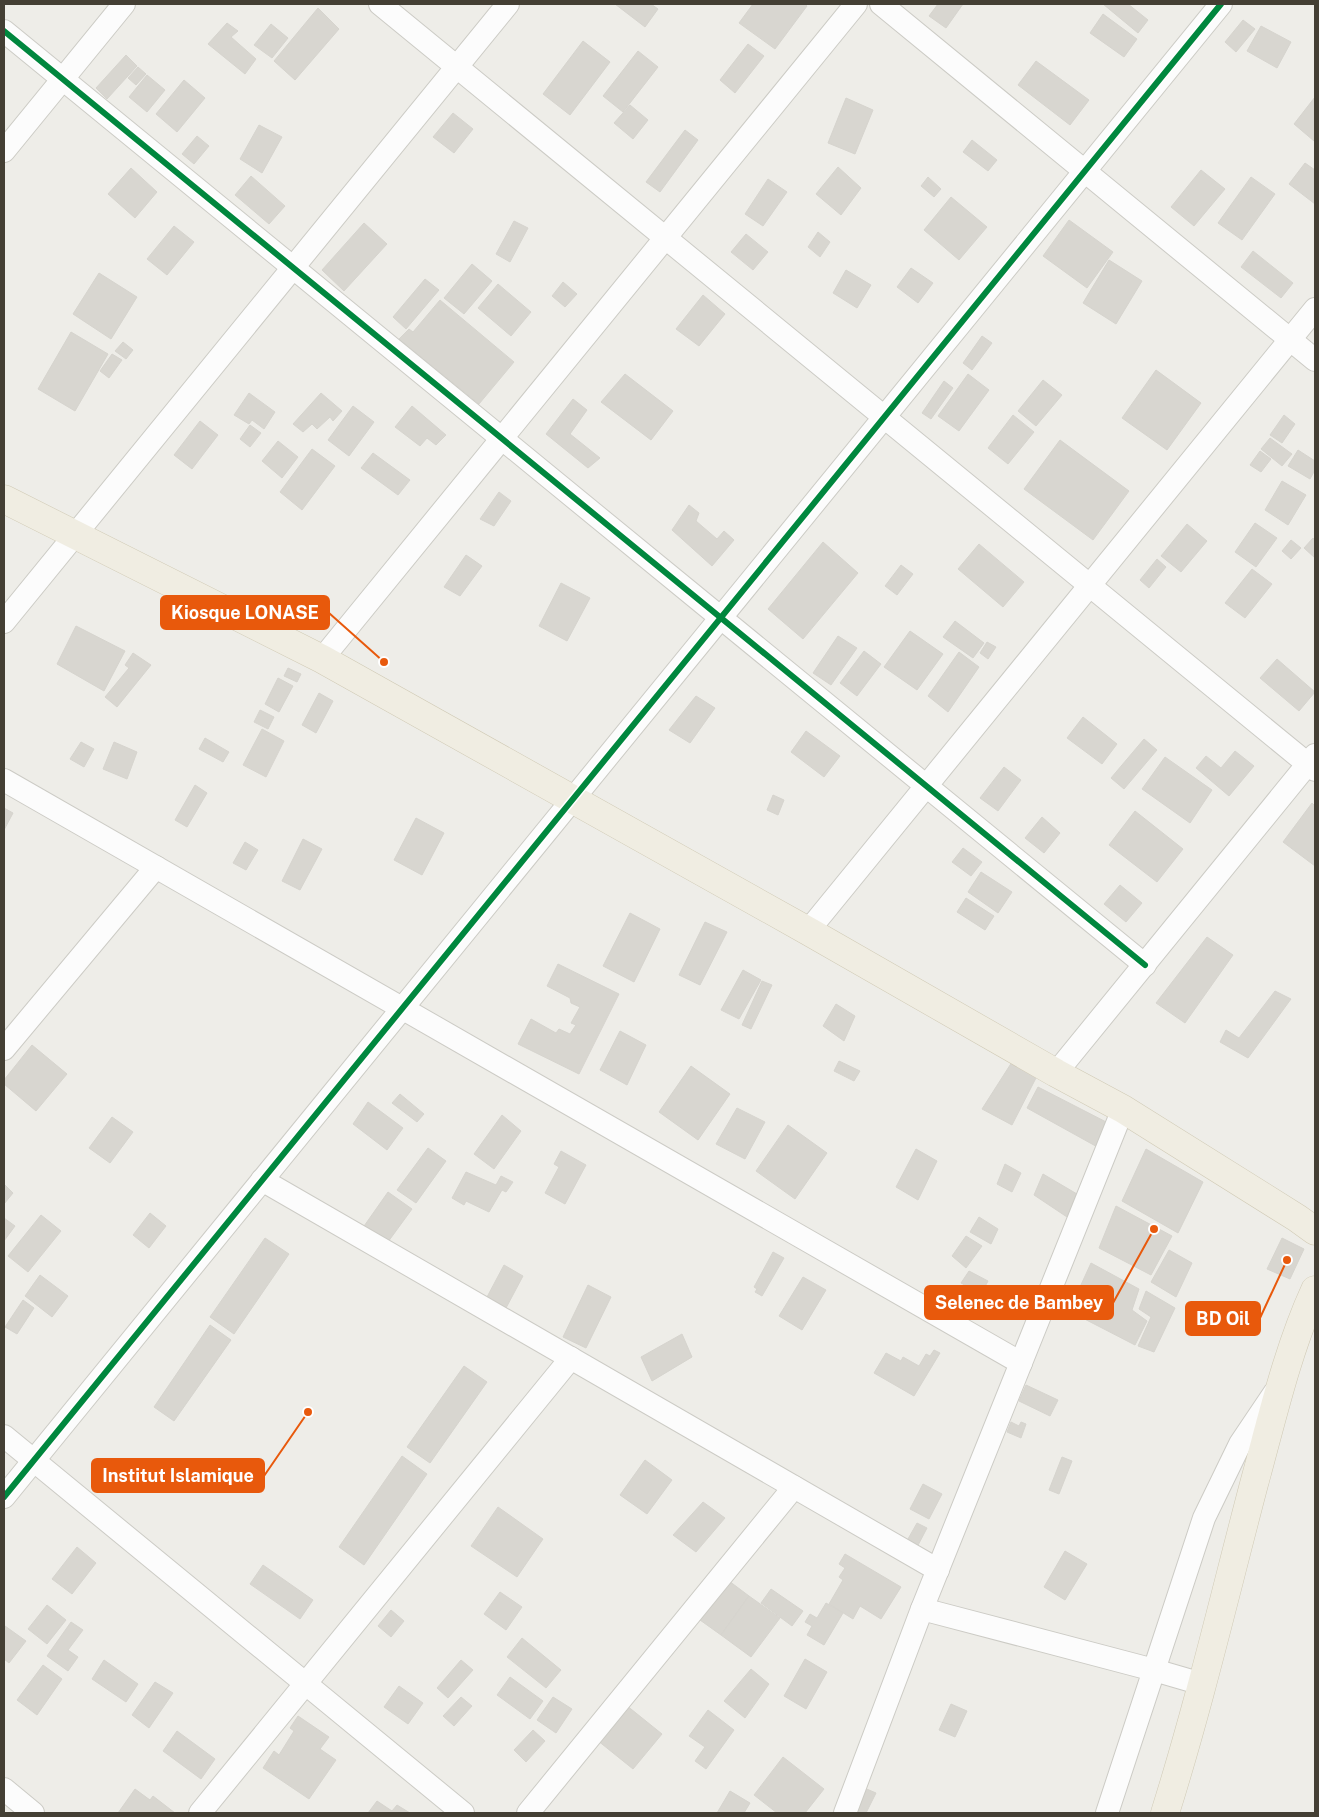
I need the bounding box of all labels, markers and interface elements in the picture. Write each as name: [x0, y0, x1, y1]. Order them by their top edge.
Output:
callout: Kiosque LONASE: [161, 596, 329, 629]
text: Kiosque LONASE: [171, 602, 319, 623]
callout: Selenec de Bambey: [925, 1286, 1113, 1319]
text: Selenec de Bambey: [935, 1292, 1103, 1313]
callout: BD Oil: [1186, 1302, 1260, 1335]
text: BD Oil: [1196, 1308, 1250, 1329]
callout: Institut Islamique: [92, 1459, 264, 1492]
text: Institut Islamique: [102, 1465, 254, 1486]

